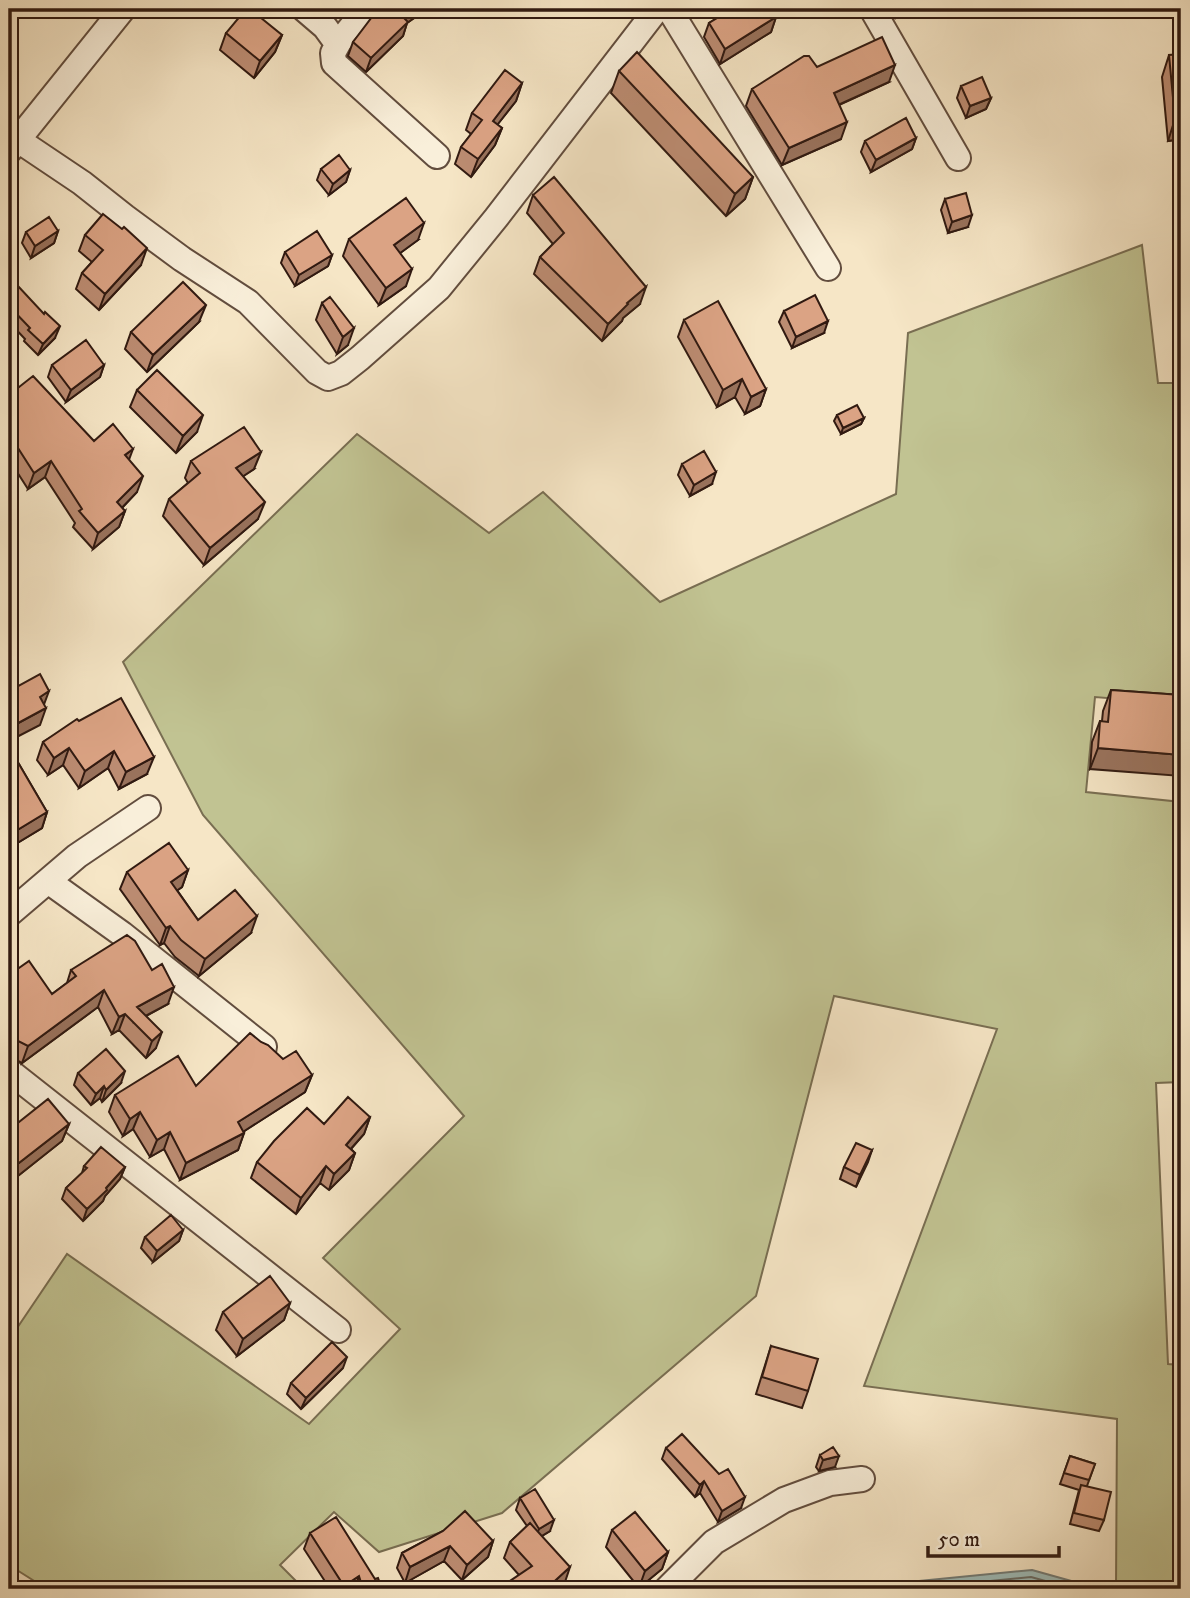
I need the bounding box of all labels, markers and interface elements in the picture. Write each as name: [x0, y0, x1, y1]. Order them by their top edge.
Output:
scale bar: [928, 1514, 1059, 1558]
text: 50 m: [938, 1527, 980, 1553]

